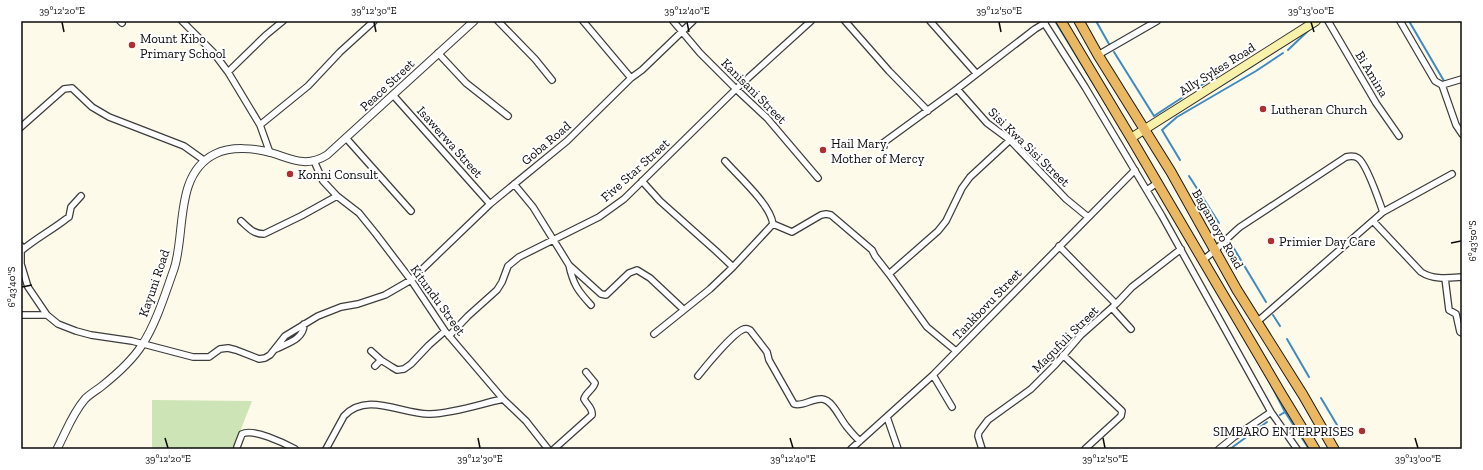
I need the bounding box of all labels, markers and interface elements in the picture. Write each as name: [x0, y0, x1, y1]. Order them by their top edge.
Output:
text: 39°12'20"E: [39, 5, 85, 17]
text: 39°12'30"E: [351, 5, 397, 17]
text: 39°12'40"E: [664, 5, 710, 17]
text: 39°12'50"E: [976, 5, 1022, 17]
text: 39°13'00"E: [1288, 5, 1334, 17]
place label: Mount Kibo Primary School: [140, 31, 226, 61]
marker: Mount Kibo Primary School: [127, 40, 137, 50]
street label: Ally Sykes Road: [1176, 40, 1258, 98]
street label: Bi Amina: [1352, 48, 1392, 100]
street label: Kanisani Street: [718, 55, 790, 127]
street label: Peace Street: [357, 56, 417, 114]
place label: Lutheran Church: [1271, 102, 1368, 117]
street label: Isawerwa Street: [414, 103, 486, 181]
street label: Sisi Kwa Sisi Street: [985, 104, 1073, 190]
marker: Lutheran Church: [1258, 104, 1268, 114]
street label: Goba Road: [518, 118, 574, 168]
street label: Five Star Street: [598, 135, 672, 205]
place label: Hail Mary, Mother of Mercy: [831, 136, 925, 166]
marker: Hail Mary, Mother of Mercy: [818, 145, 828, 155]
place label: Konni Consult: [298, 167, 378, 182]
marker: Konni Consult: [285, 169, 295, 179]
street label: Bagamoyo Road: [1189, 187, 1247, 271]
text: 6°43'50"S: [1467, 221, 1479, 261]
place label: Primier Day Care: [1279, 234, 1375, 249]
marker: Primier Day Care: [1266, 236, 1276, 246]
street label: Kayuni Road: [135, 247, 173, 319]
street label: Kitundu Street: [407, 262, 469, 338]
street label: Tankbovu Street: [949, 265, 1025, 343]
text: 6°43'40"S: [6, 267, 18, 307]
street label: Magufuli Street: [1029, 303, 1101, 375]
place label: SIMBARO ENTERPRISES: [1213, 424, 1354, 439]
marker: SIMBARO ENTERPRISES: [1357, 426, 1367, 436]
text: 39°12'20"E: [145, 453, 191, 465]
text: 39°12'30"E: [457, 453, 503, 465]
text: 39°12'40"E: [770, 453, 816, 465]
text: 39°12'50"E: [1082, 453, 1128, 465]
text: 39°13'00"E: [1395, 453, 1441, 465]

